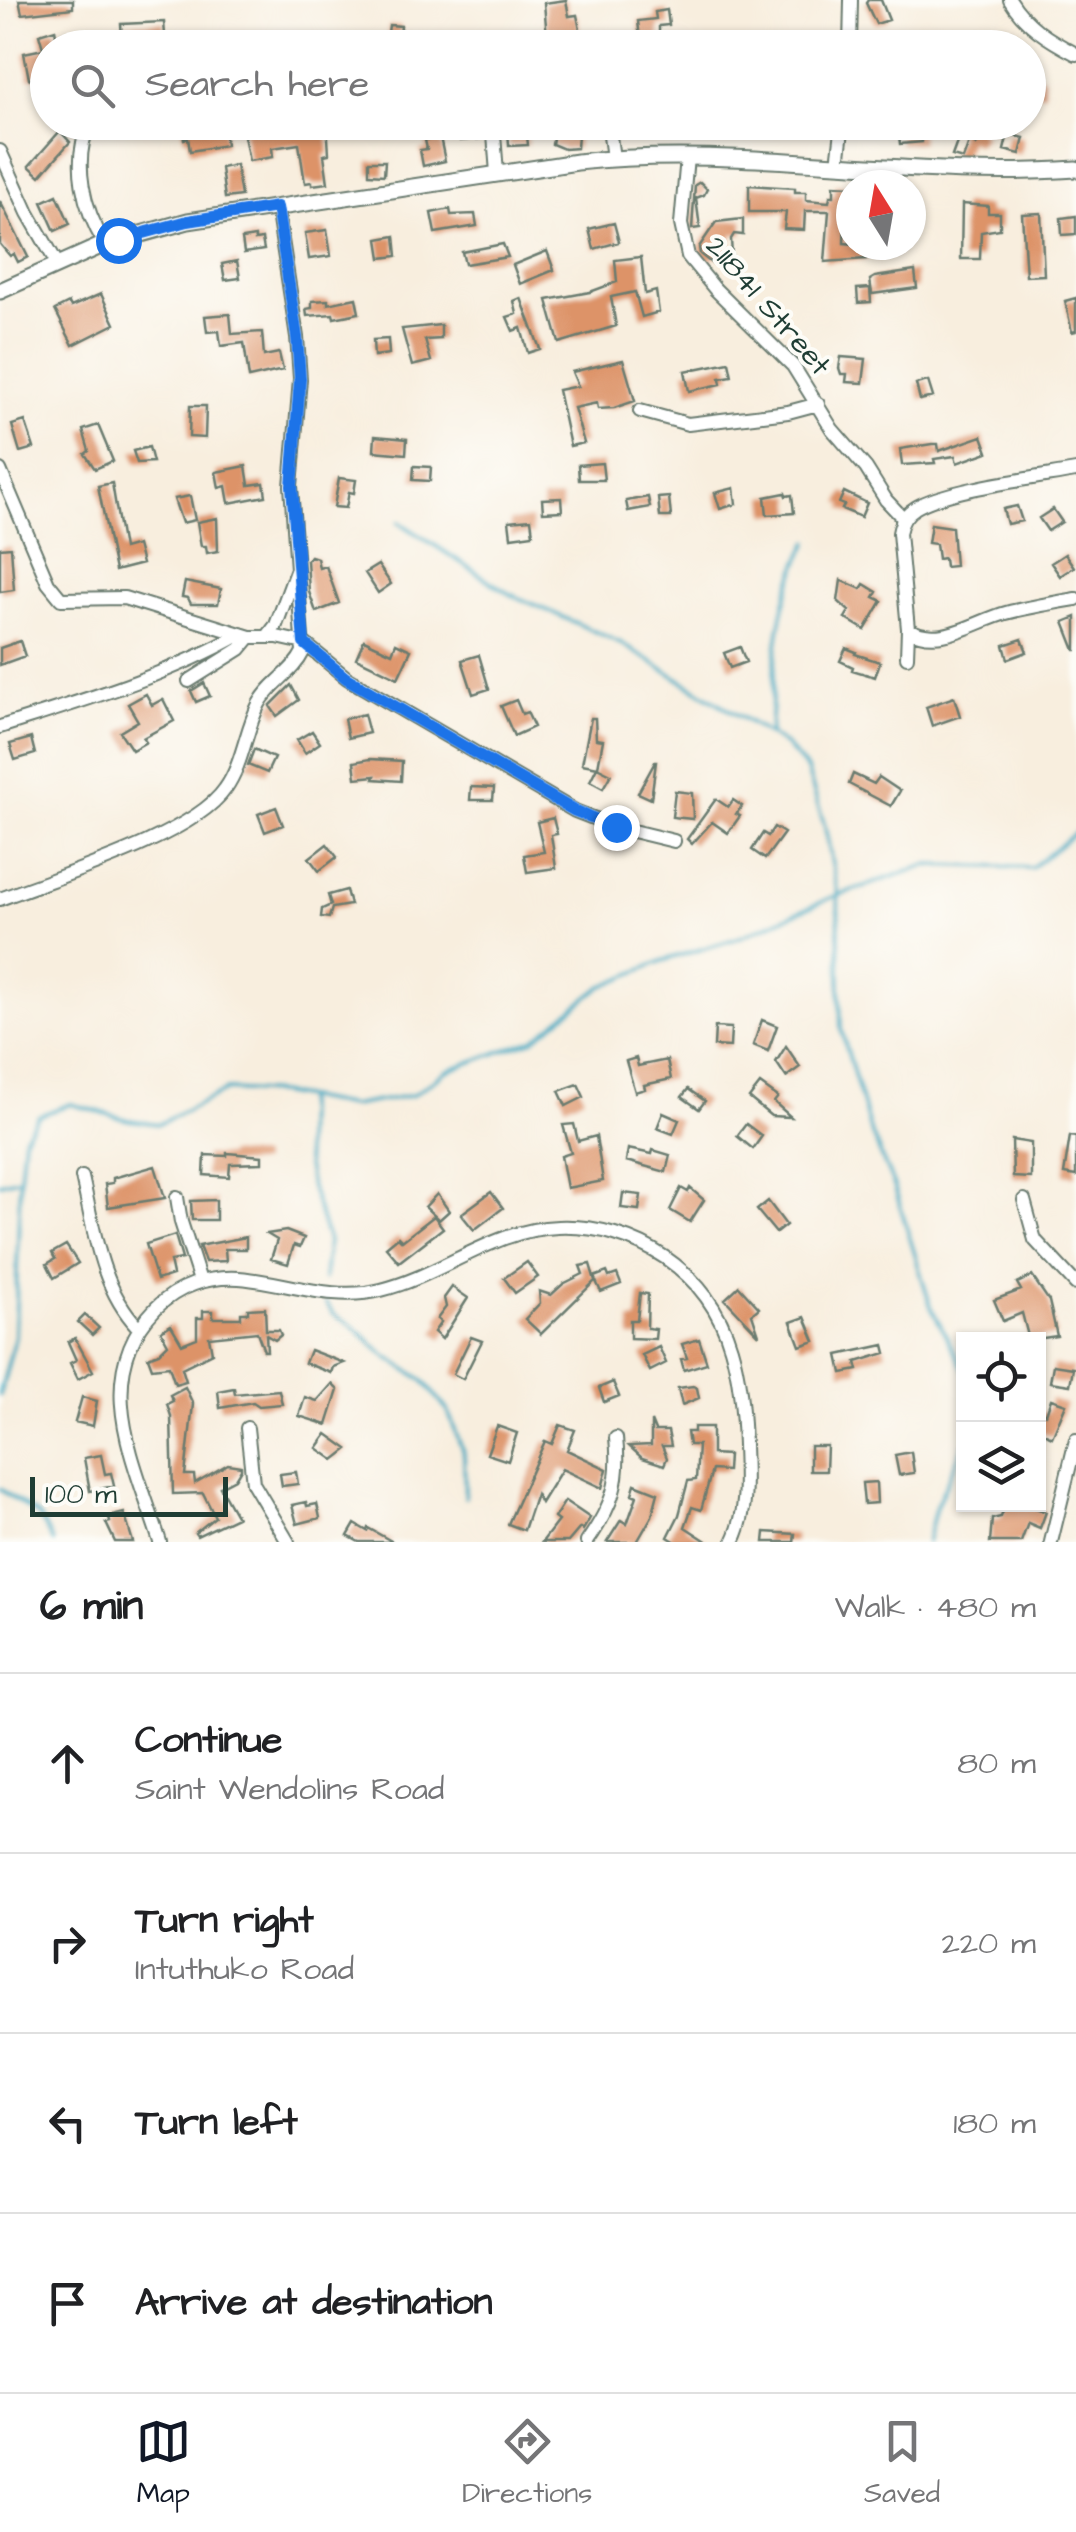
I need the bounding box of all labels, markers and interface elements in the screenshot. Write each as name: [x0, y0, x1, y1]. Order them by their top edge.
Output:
search box: [30, 30, 1046, 140]
icon: search: [65, 58, 120, 113]
text: Search here: [145, 59, 369, 111]
north arrow: [836, 170, 926, 260]
route start: [96, 218, 142, 264]
street label: 211841 Street: [695, 227, 841, 385]
route end: [594, 805, 640, 851]
map controls: [956, 1332, 1046, 1512]
button: locate: [956, 1332, 1046, 1422]
button: layers: [956, 1422, 1046, 1512]
scale bar: [30, 1472, 228, 1516]
text: 100 m: [45, 1475, 117, 1514]
text: 6 min: [40, 1578, 143, 1636]
text: Walk · 480 m: [834, 1585, 1036, 1630]
text: Continue: [135, 1715, 282, 1767]
icon: ahead: [40, 1736, 95, 1791]
text: 80 m: [957, 1741, 1036, 1786]
text: Saint Wendolins Road: [135, 1767, 445, 1812]
text: Turn right: [135, 1895, 314, 1947]
icon: right: [40, 1916, 95, 1971]
text: 220 m: [941, 1921, 1036, 1966]
text: Intuthuko Road: [135, 1947, 354, 1992]
icon: left: [40, 2096, 95, 2151]
text: Turn left: [135, 2097, 298, 2149]
text: 180 m: [953, 2101, 1036, 2146]
icon: arrive: [40, 2276, 95, 2331]
text: Arrive at destination: [135, 2277, 492, 2329]
tab: Map: [136, 2414, 191, 2513]
tab: Directions: [462, 2414, 592, 2513]
tab: Saved: [864, 2414, 940, 2513]

